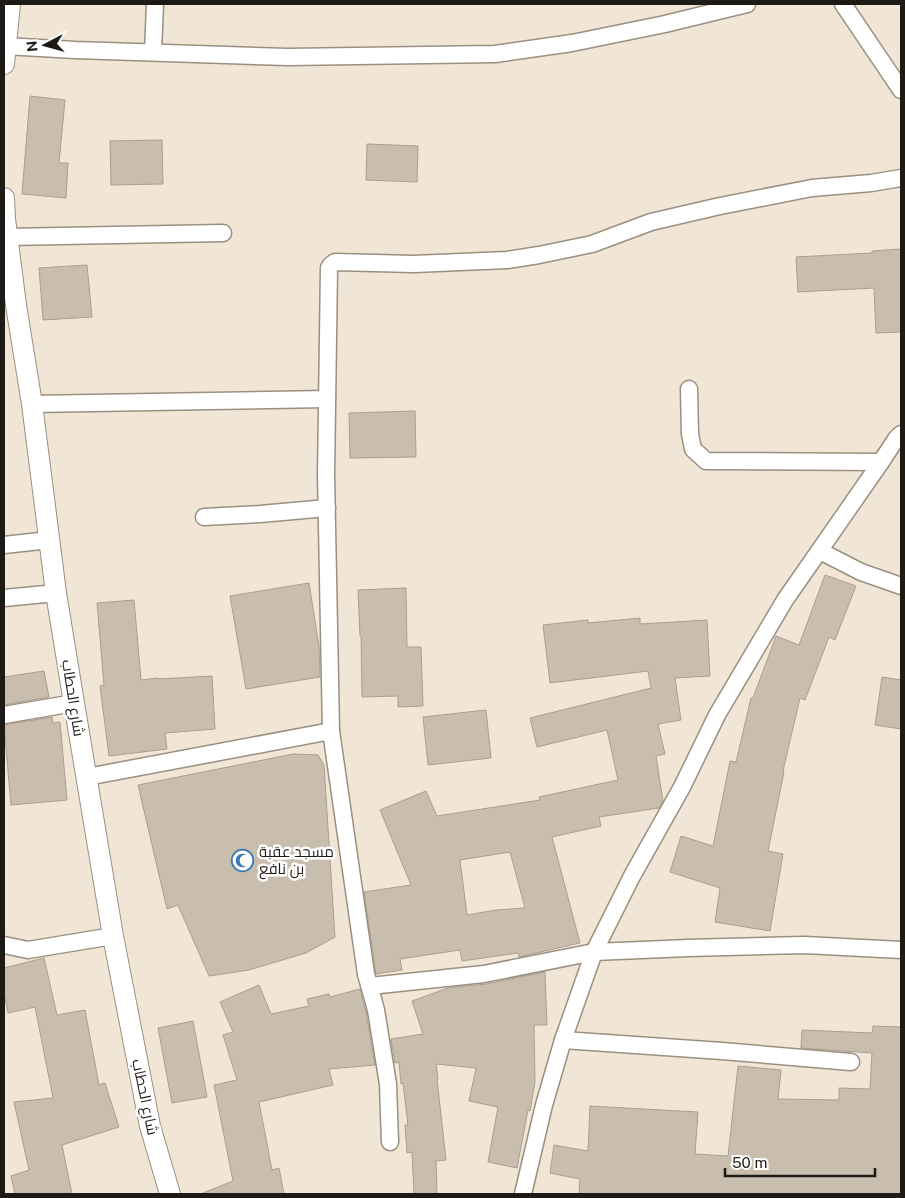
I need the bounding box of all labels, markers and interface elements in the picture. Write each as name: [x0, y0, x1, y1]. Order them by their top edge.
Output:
north arrow: [20, 20, 70, 70]
text: N: [24, 40, 41, 53]
street label: شارع الحطاب: [56, 658, 88, 738]
place label: مسجد عقبة بن نافع: [259, 843, 334, 880]
mosque icon: مسجد عقبة بن نافع: [231, 849, 255, 873]
street label: شارع الحطاب: [126, 1057, 162, 1137]
scale bar: [725, 1146, 875, 1178]
text: 50 m: [732, 1154, 767, 1171]

